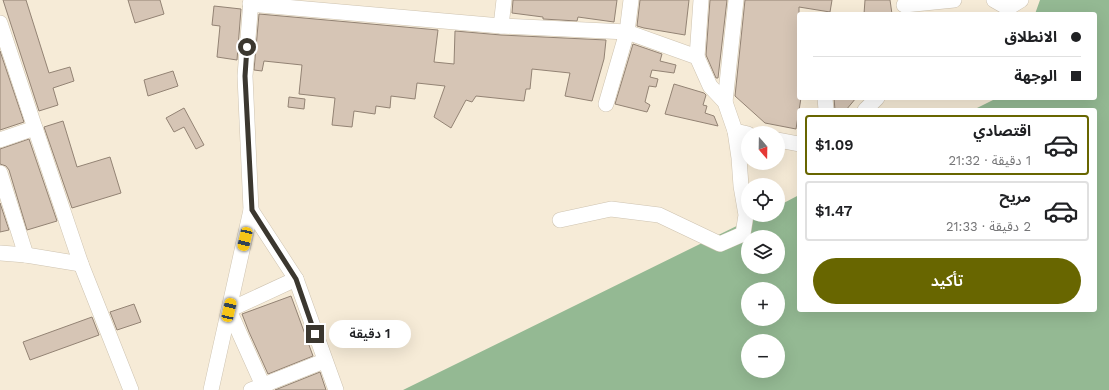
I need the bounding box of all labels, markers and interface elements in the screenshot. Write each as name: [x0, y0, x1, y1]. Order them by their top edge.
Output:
text: الانطلاق: [1005, 28, 1057, 46]
route start: [238, 38, 256, 56]
text: الوجهة: [1014, 67, 1057, 85]
text: اقتصادي: [973, 122, 1031, 140]
north arrow: [741, 126, 785, 170]
map controls: [741, 126, 785, 378]
icon: car: [1043, 127, 1079, 163]
text: $1.09: [815, 136, 854, 154]
text: 1 دقيقة · 21:32: [948, 153, 1031, 168]
button: locate: [741, 178, 785, 222]
text: مريح: [999, 188, 1031, 206]
icon: car: [1043, 193, 1079, 229]
text: $1.47: [815, 202, 852, 220]
text: 2 دقيقة · 21:33: [946, 219, 1031, 234]
car: [236, 226, 254, 252]
button: layers: [741, 230, 785, 274]
button: تأكيد: [813, 258, 1081, 304]
button: +: [741, 282, 785, 326]
car: [220, 297, 238, 323]
callout: 1 دقيقة: [329, 320, 411, 348]
route end: [306, 325, 324, 343]
text: 1 دقيقة: [350, 326, 390, 341]
button: −: [741, 334, 785, 378]

